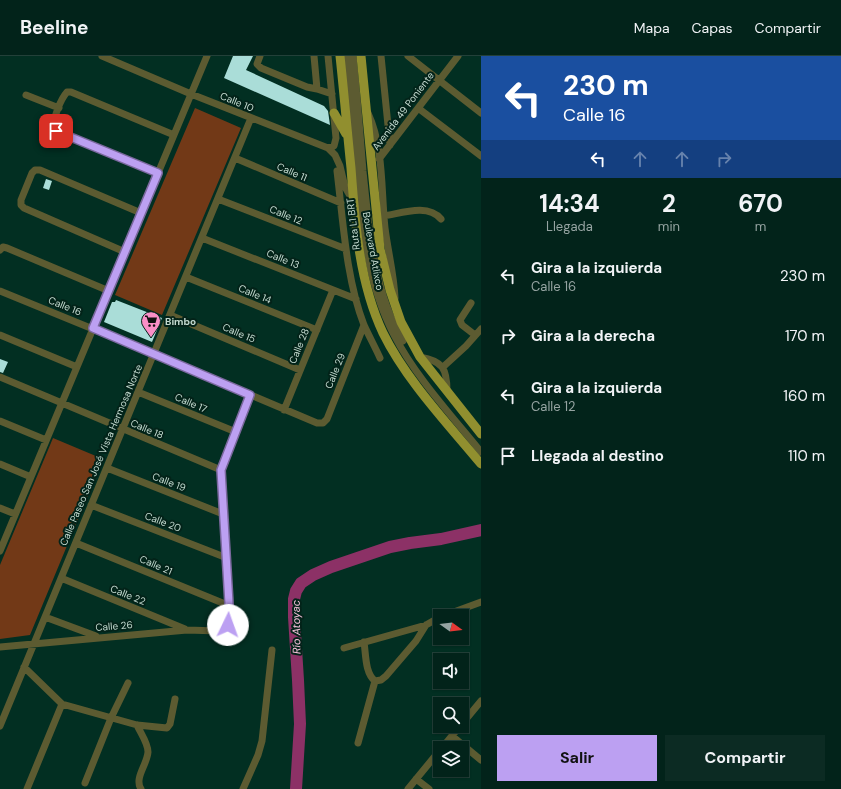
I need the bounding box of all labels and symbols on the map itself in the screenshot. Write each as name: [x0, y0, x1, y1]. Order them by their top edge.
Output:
street label: Avenida 49 Poniente: [369, 69, 437, 153]
street label: Calle 10: [218, 89, 256, 115]
pin: [39, 114, 73, 148]
street label: Calle 11: [275, 160, 309, 184]
street label: Ruta L1 BRT: [343, 197, 363, 251]
street label: Calle 12: [268, 203, 305, 228]
street label: Boulevard Atlixco: [360, 211, 386, 291]
street label: Calle 13: [265, 247, 301, 272]
street label: Calle 14: [237, 281, 273, 307]
street label: Calle 16: [46, 293, 84, 319]
supermarket icon: Bimbo: [140, 310, 162, 338]
place label: Bimbo: [165, 315, 196, 328]
street label: Calle 15: [221, 320, 257, 346]
street label: Calle 28: [286, 326, 312, 366]
street label: Calle 29: [322, 351, 348, 391]
street label: Calle Paseo San José Vista Hermosa Norte: [57, 362, 145, 548]
street label: Calle 17: [173, 390, 209, 416]
street label: Calle 18: [129, 416, 165, 442]
street label: Calle 19: [150, 470, 188, 494]
street label: Calle 20: [143, 509, 183, 535]
street label: Calle 21: [138, 552, 174, 578]
street label: Calle 22: [108, 582, 148, 608]
water label: Río Atoyac: [289, 600, 303, 654]
position arrow: [207, 604, 249, 646]
north arrow: [433, 609, 469, 645]
street label: Calle 26: [95, 618, 133, 634]

